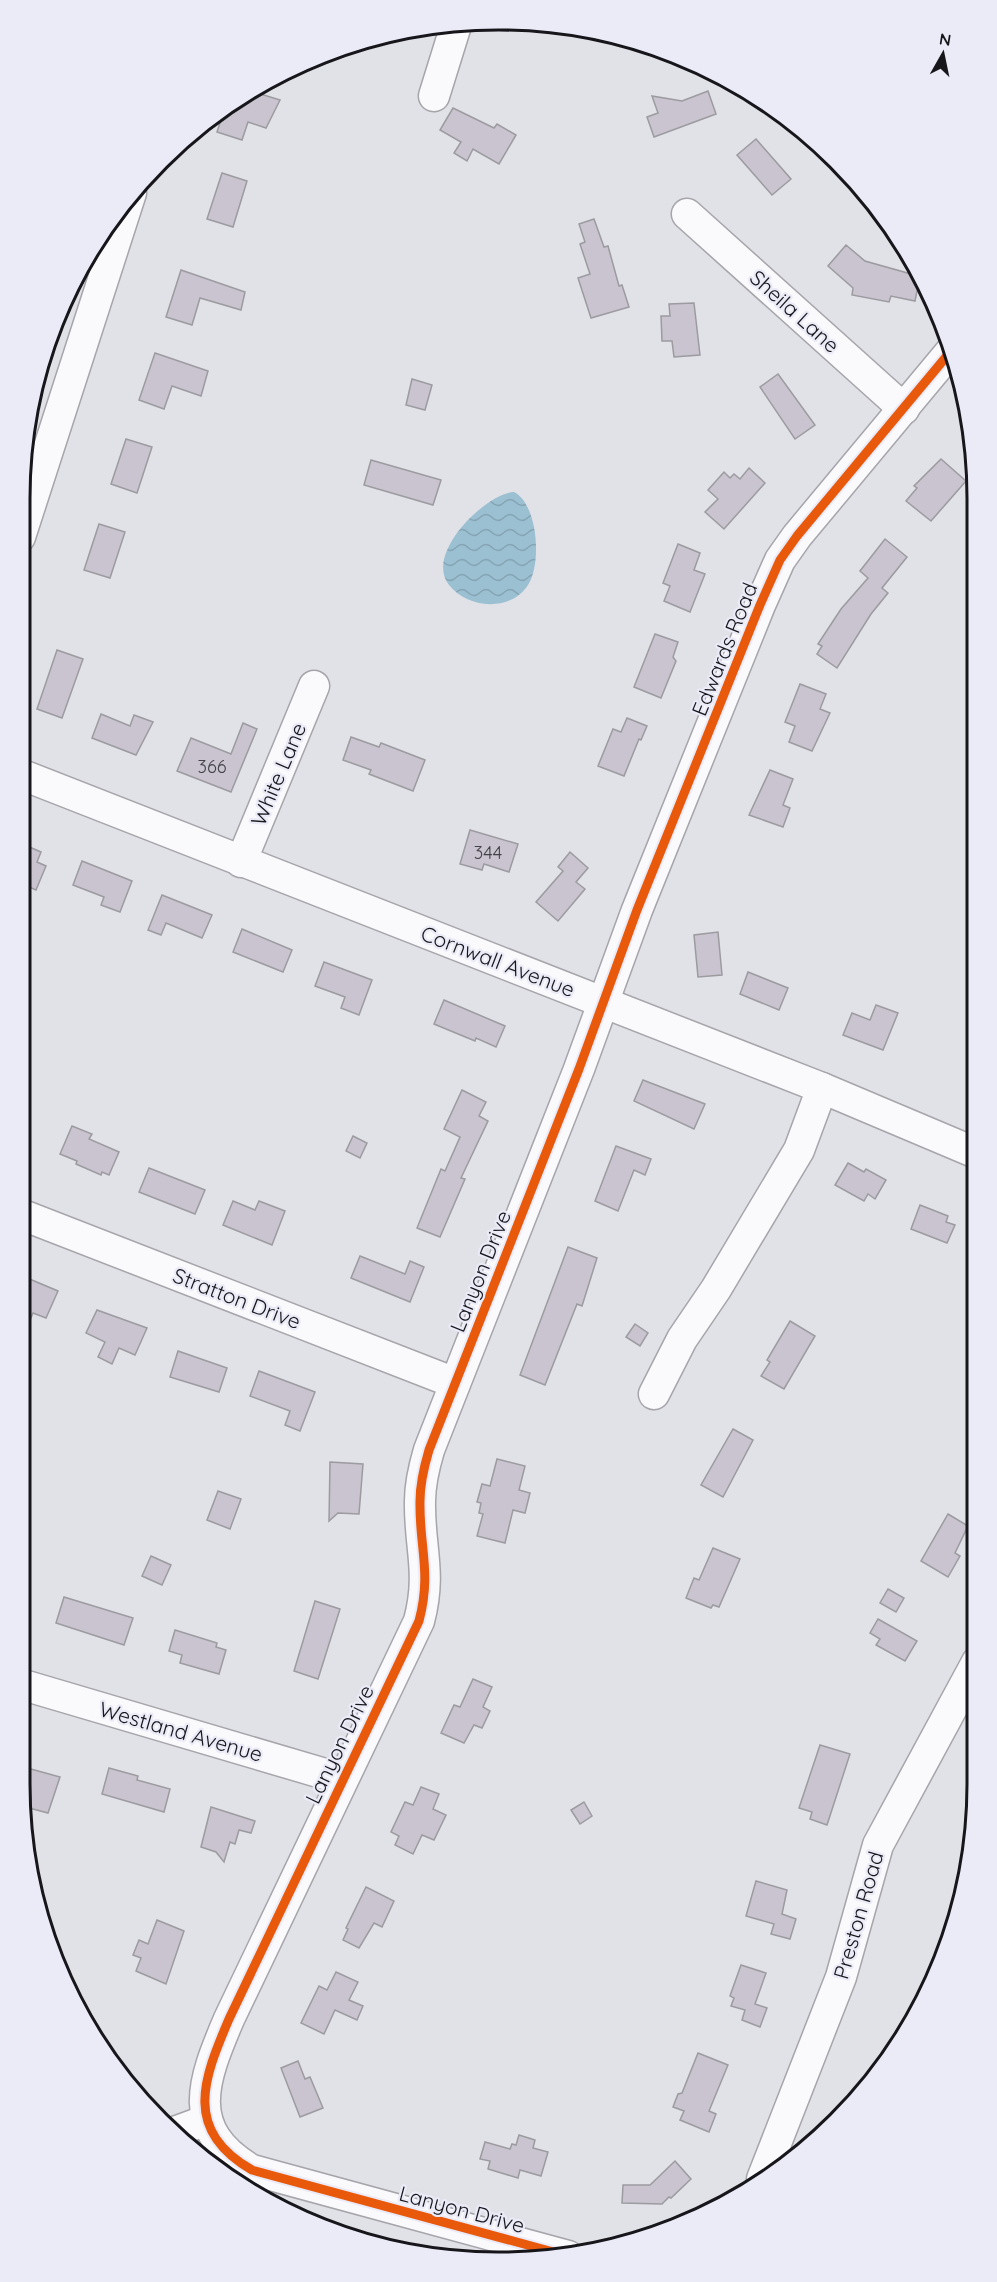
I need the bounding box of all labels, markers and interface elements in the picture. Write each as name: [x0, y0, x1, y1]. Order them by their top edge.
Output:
north arrow: [913, 24, 973, 84]
text: N: [938, 28, 953, 50]
street label: Sheila Lane: [745, 264, 845, 358]
street label: Edwards Road: [686, 579, 762, 719]
street label: White Lane: [245, 719, 311, 829]
house number: 366: [198, 755, 227, 778]
house number: 344: [474, 841, 502, 864]
street label: Cornwall Avenue: [418, 920, 578, 1002]
street label: Lanyon Drive: [444, 1206, 516, 1336]
street label: Stratton Drive: [169, 1262, 305, 1334]
street label: Lanyon Drive: [299, 1680, 379, 1808]
street label: Westland Avenue: [96, 1695, 266, 1767]
street label: Preston Road: [827, 1848, 889, 1982]
street label: Lanyon Drive: [396, 2180, 528, 2238]

